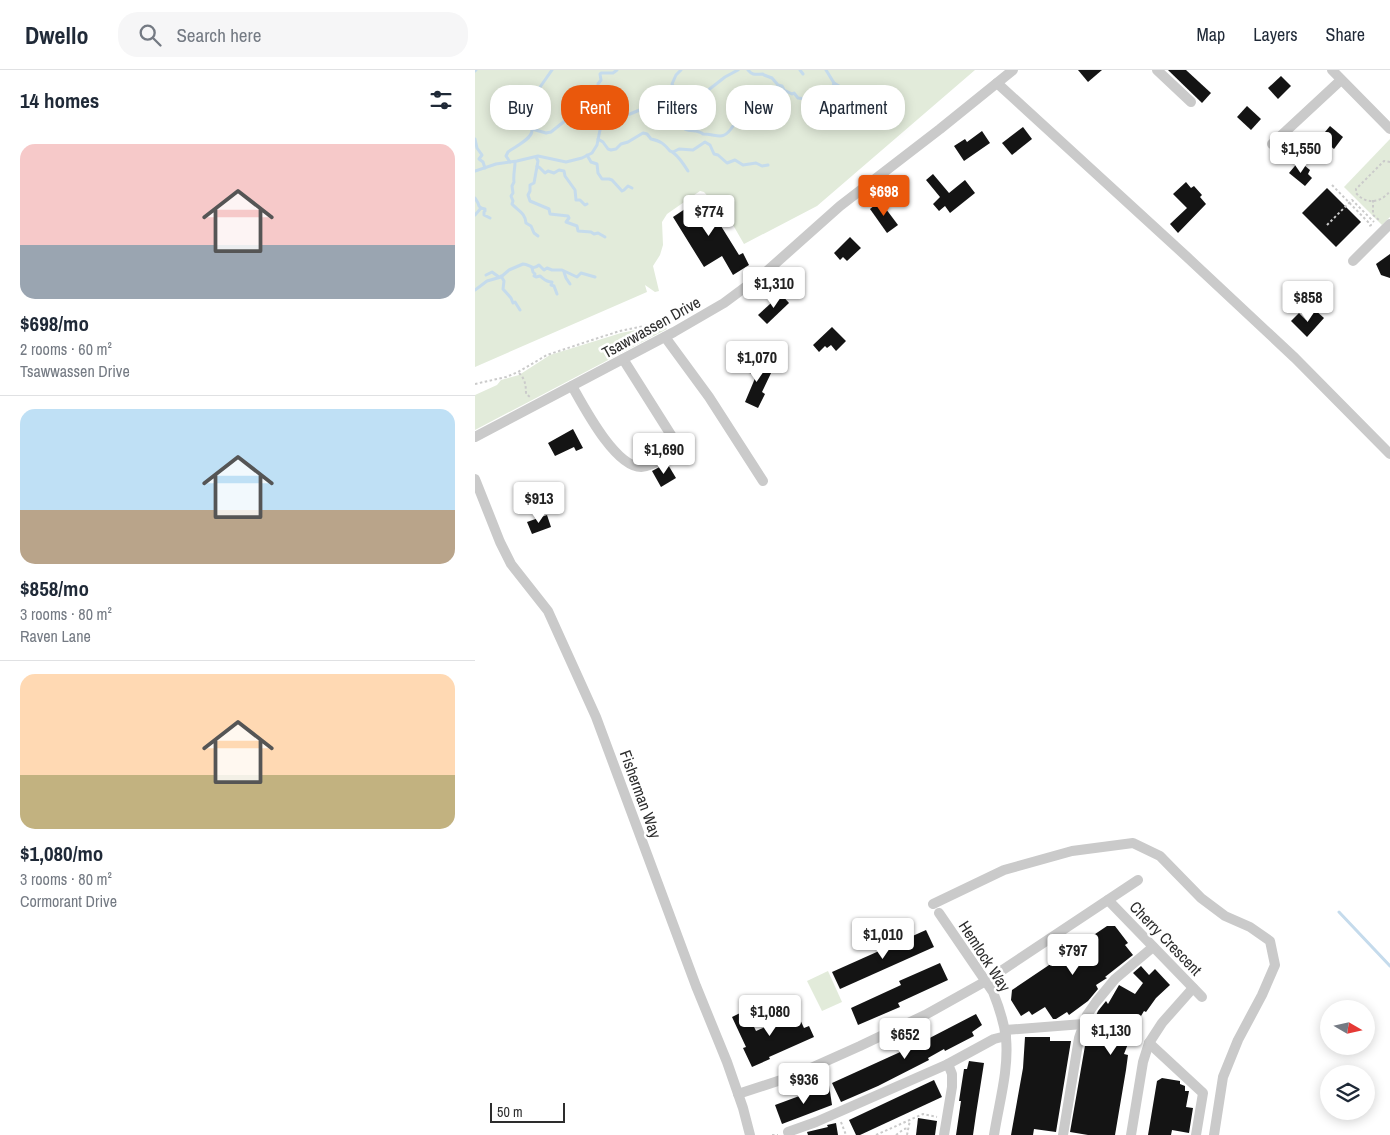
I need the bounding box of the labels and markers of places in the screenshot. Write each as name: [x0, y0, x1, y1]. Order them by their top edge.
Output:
pin: $1,550: [1260, 132, 1342, 174]
pin: $698: [854, 174, 914, 217]
pin: $774: [679, 194, 739, 237]
pin: $1,310: [733, 266, 815, 309]
pin: $858: [1278, 280, 1338, 323]
pin: $1,070: [716, 340, 798, 383]
pin: $1,690: [623, 432, 705, 475]
pin: $913: [509, 482, 569, 524]
pin: $1,010: [842, 918, 924, 960]
pin: $797: [1043, 934, 1103, 976]
pin: $1,080: [729, 994, 811, 1037]
pin: $1,130: [1070, 1014, 1152, 1056]
pin: $652: [875, 1018, 935, 1060]
pin: $936: [774, 1062, 834, 1105]

